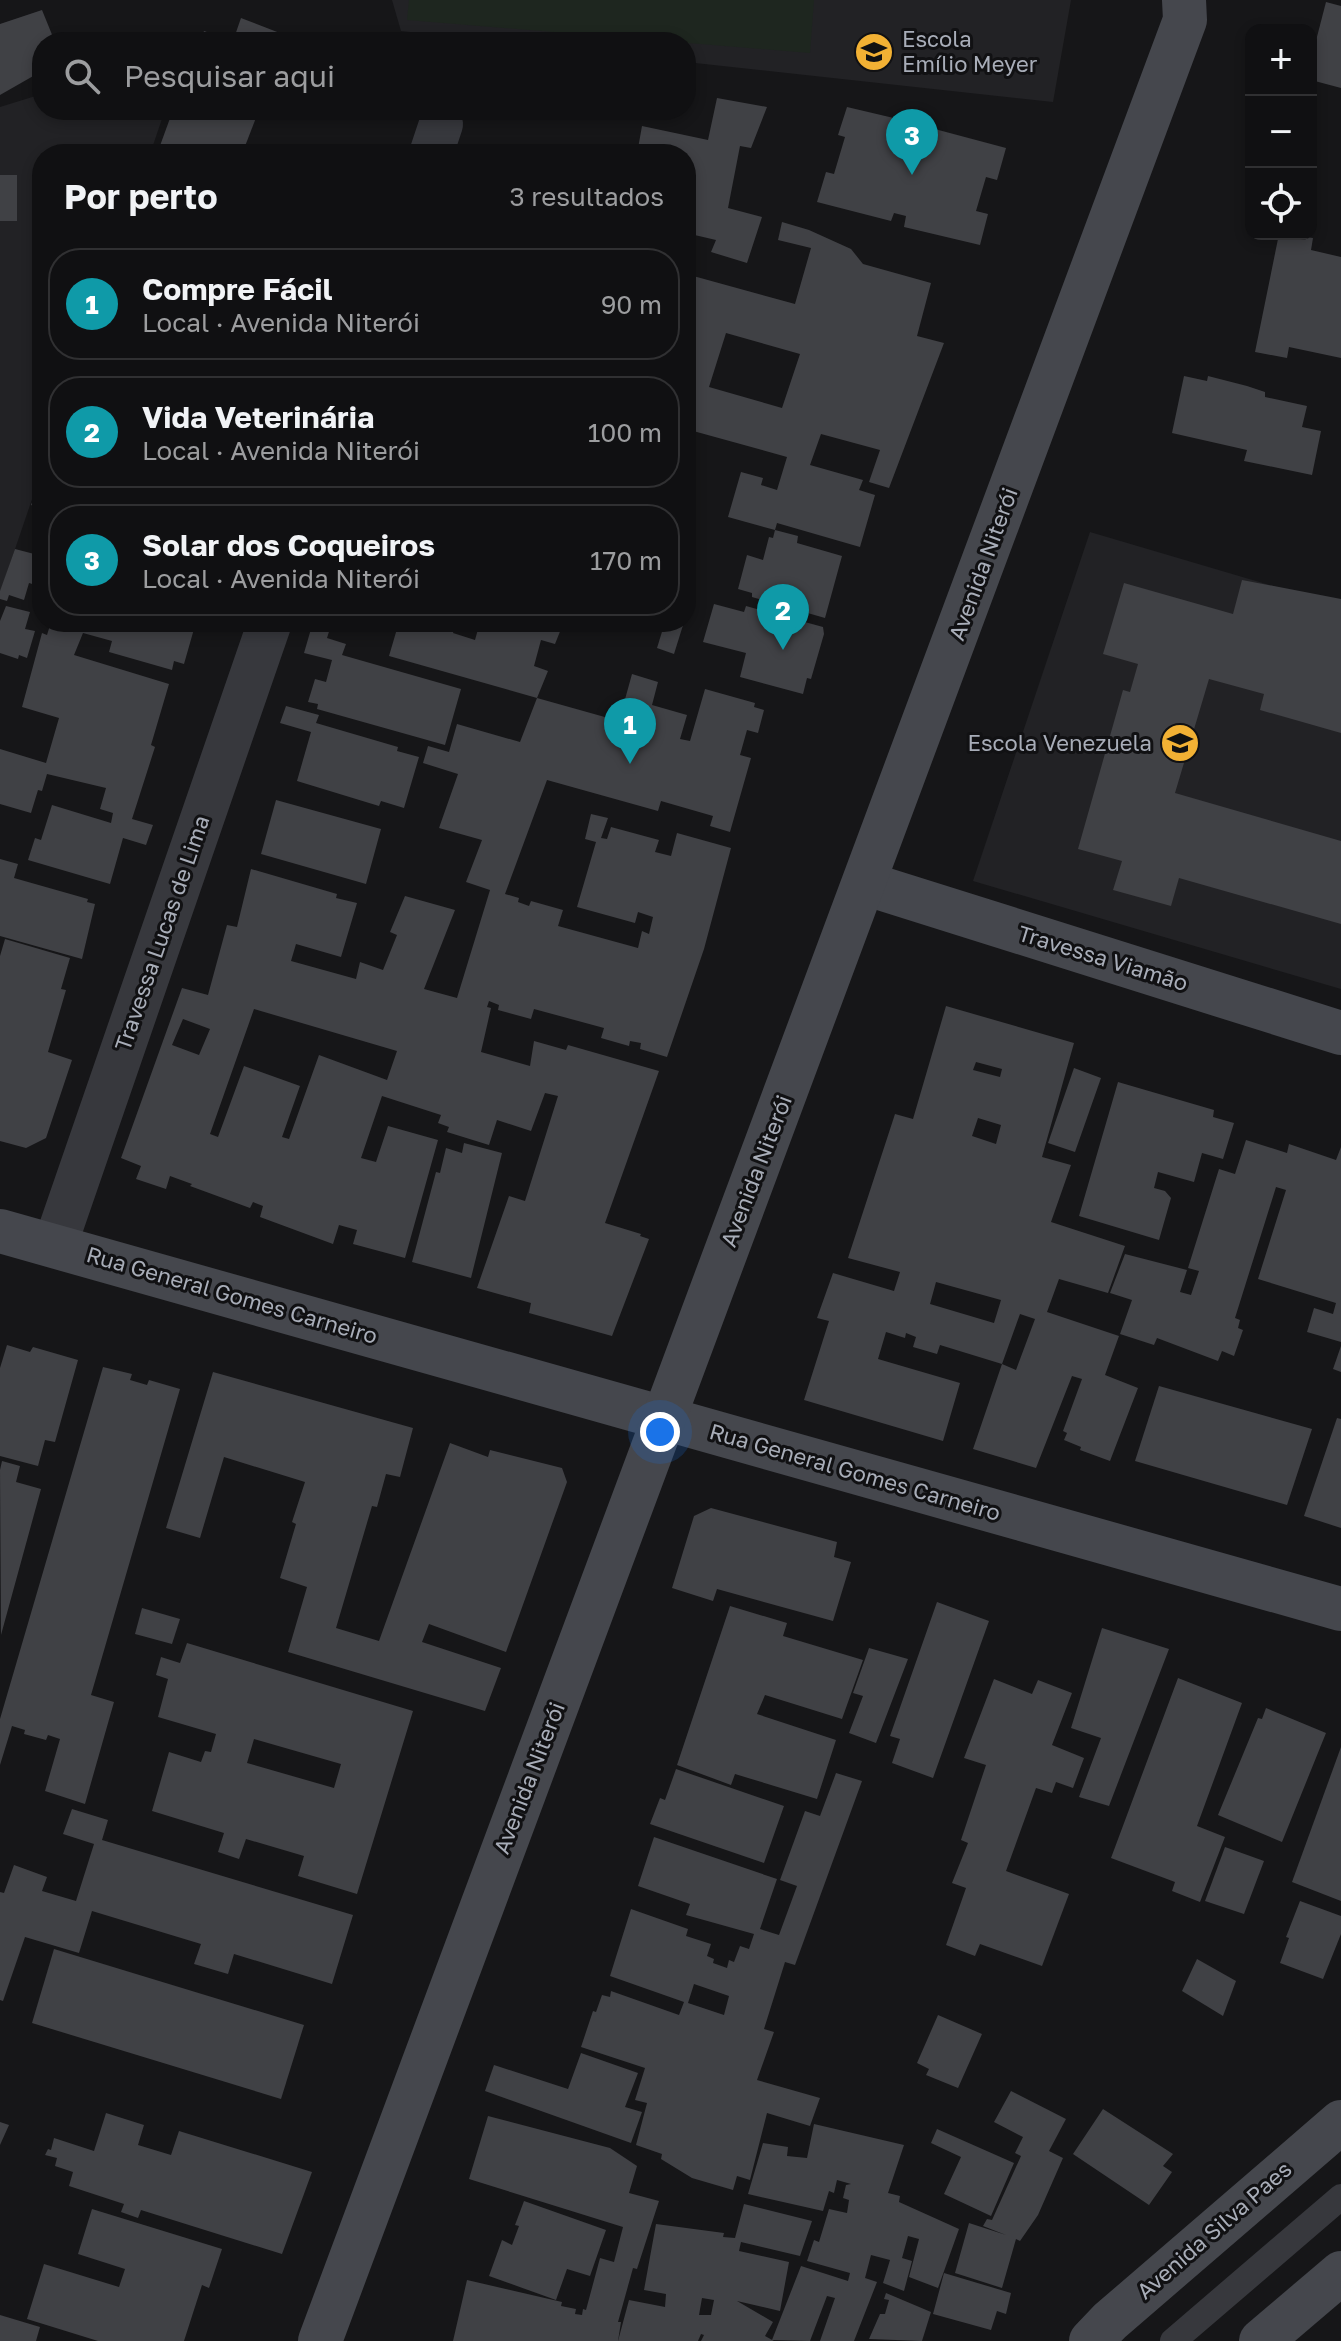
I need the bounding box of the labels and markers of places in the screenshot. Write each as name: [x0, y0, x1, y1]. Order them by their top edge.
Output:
place label: Escola Emílio Meyer: [902, 25, 1038, 77]
school or university icon: Escola Emílio Meyer: [853, 31, 895, 73]
pin: 3: [886, 109, 938, 175]
pin: 2: [757, 584, 809, 650]
pin: 1: [604, 698, 656, 764]
school or university icon: Escola Venezuela: [1159, 722, 1201, 764]
place label: Escola Venezuela: [968, 729, 1152, 756]

